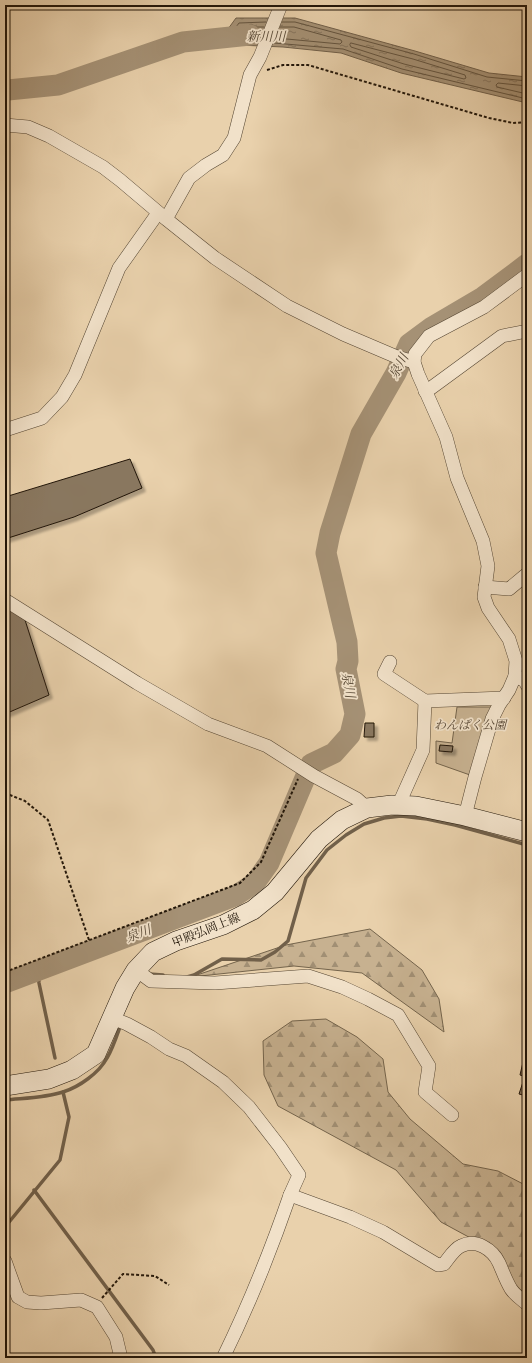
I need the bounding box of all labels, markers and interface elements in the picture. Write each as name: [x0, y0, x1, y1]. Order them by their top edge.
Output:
water label: 新川川: [246, 29, 287, 45]
water label: 泉川: [386, 349, 413, 382]
water label: 泉川: [338, 671, 358, 701]
park label: わんぱく公園: [434, 718, 508, 733]
street label: 甲殿弘岡上線: [170, 910, 242, 951]
water label: 泉川: [123, 921, 155, 946]

